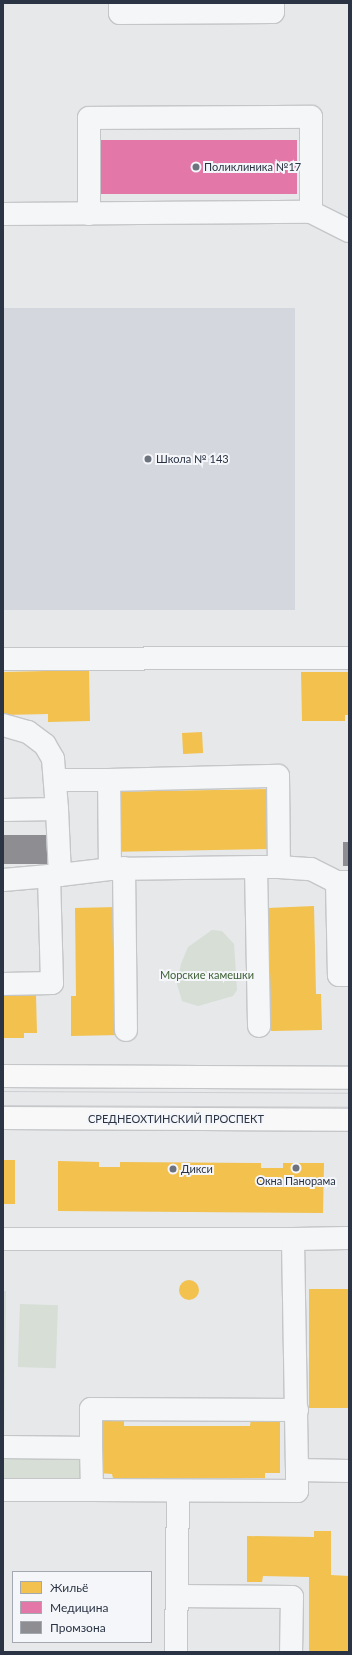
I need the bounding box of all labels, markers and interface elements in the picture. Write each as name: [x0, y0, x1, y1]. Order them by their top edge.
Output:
place label: Поликлиника №17: [204, 160, 301, 174]
marker: Поликлиника №17: [191, 162, 201, 172]
place label: Школа № 143: [156, 452, 229, 466]
marker: Школа № 143: [143, 454, 153, 464]
park label: Морские камешки: [160, 968, 254, 982]
street label: СРЕДНЕОХТИНСКИЙ ПРОСПЕКТ: [88, 1112, 264, 1126]
place label: Дикси: [181, 1162, 213, 1176]
marker: Окна Панорама: [291, 1163, 301, 1173]
marker: Дикси: [168, 1164, 178, 1174]
place label: Окна Панорама: [256, 1174, 336, 1188]
legend: [12, 1571, 152, 1643]
text: Жильё: [50, 1580, 88, 1595]
text: Медицина: [50, 1600, 108, 1615]
text: Промзона: [50, 1620, 106, 1635]

